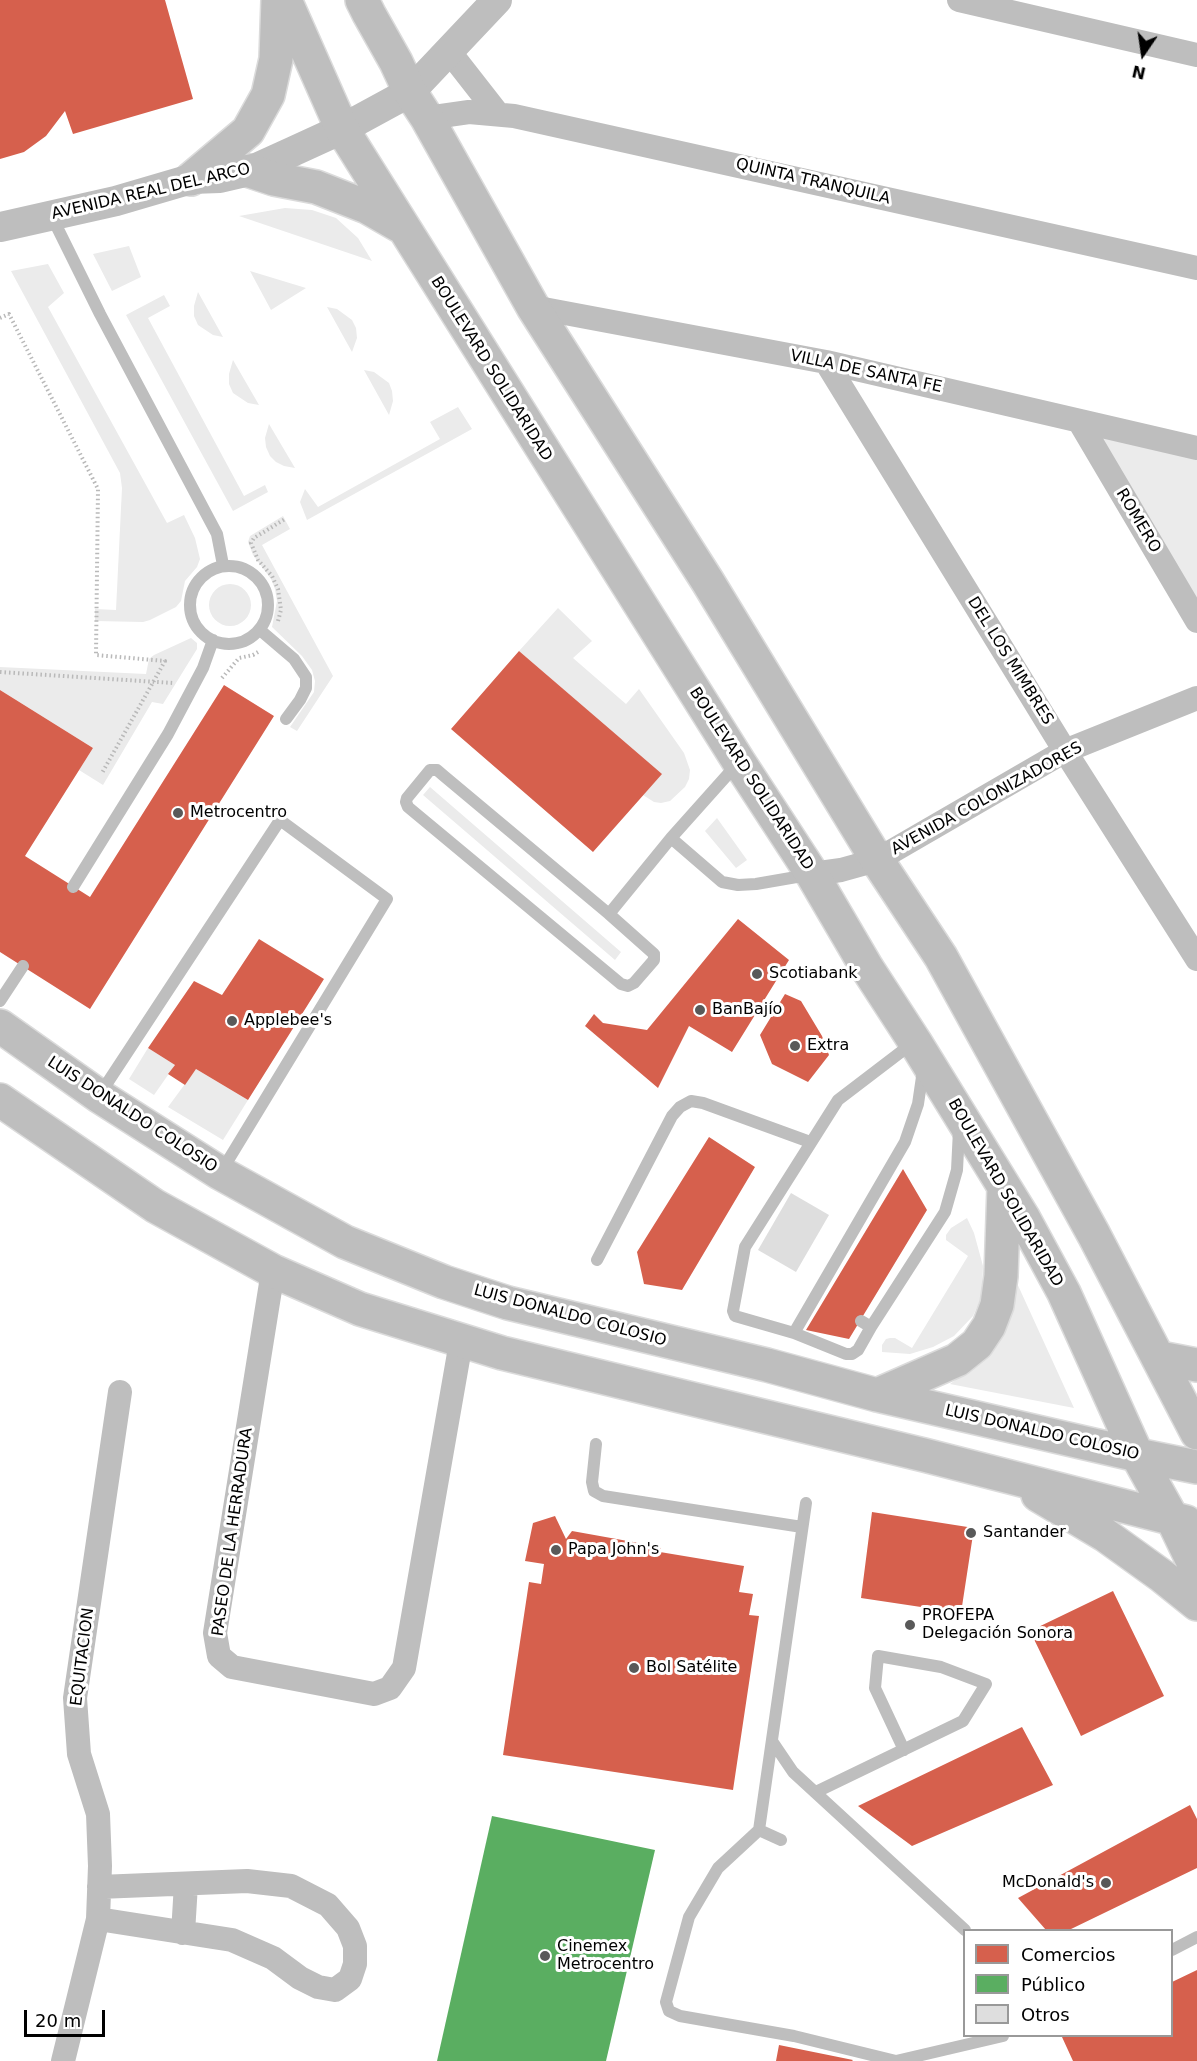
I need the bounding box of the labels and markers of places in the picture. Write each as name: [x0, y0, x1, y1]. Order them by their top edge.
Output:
place label: Metrocentro: [190, 803, 287, 823]
marker: Metrocentro: [171, 806, 185, 820]
place label: Scotiabank: [769, 964, 858, 984]
marker: Scotiabank: [750, 967, 764, 981]
place label: BanBajío: [712, 1000, 782, 1020]
marker: BanBajío: [693, 1003, 707, 1017]
place label: Applebee's: [244, 1011, 332, 1031]
marker: Applebee's: [225, 1014, 239, 1028]
place label: Extra: [807, 1036, 849, 1056]
marker: Extra: [788, 1039, 802, 1053]
place label: Santander: [983, 1523, 1066, 1543]
marker: Santander: [964, 1526, 978, 1540]
place label: Papa John's: [568, 1540, 659, 1560]
marker: Papa John's: [549, 1543, 563, 1557]
place label: PROFEPA Delegación Sonora: [922, 1606, 1073, 1644]
marker: PROFEPA Delegación Sonora: [903, 1618, 917, 1632]
place label: Bol Satélite: [646, 1658, 737, 1678]
marker: Bol Satélite: [627, 1661, 641, 1675]
place label: McDonald's: [1002, 1873, 1094, 1893]
marker: McDonald's: [1099, 1876, 1113, 1890]
place label: Cinemex Metrocentro: [557, 1937, 654, 1975]
marker: Cinemex Metrocentro: [538, 1949, 552, 1963]

